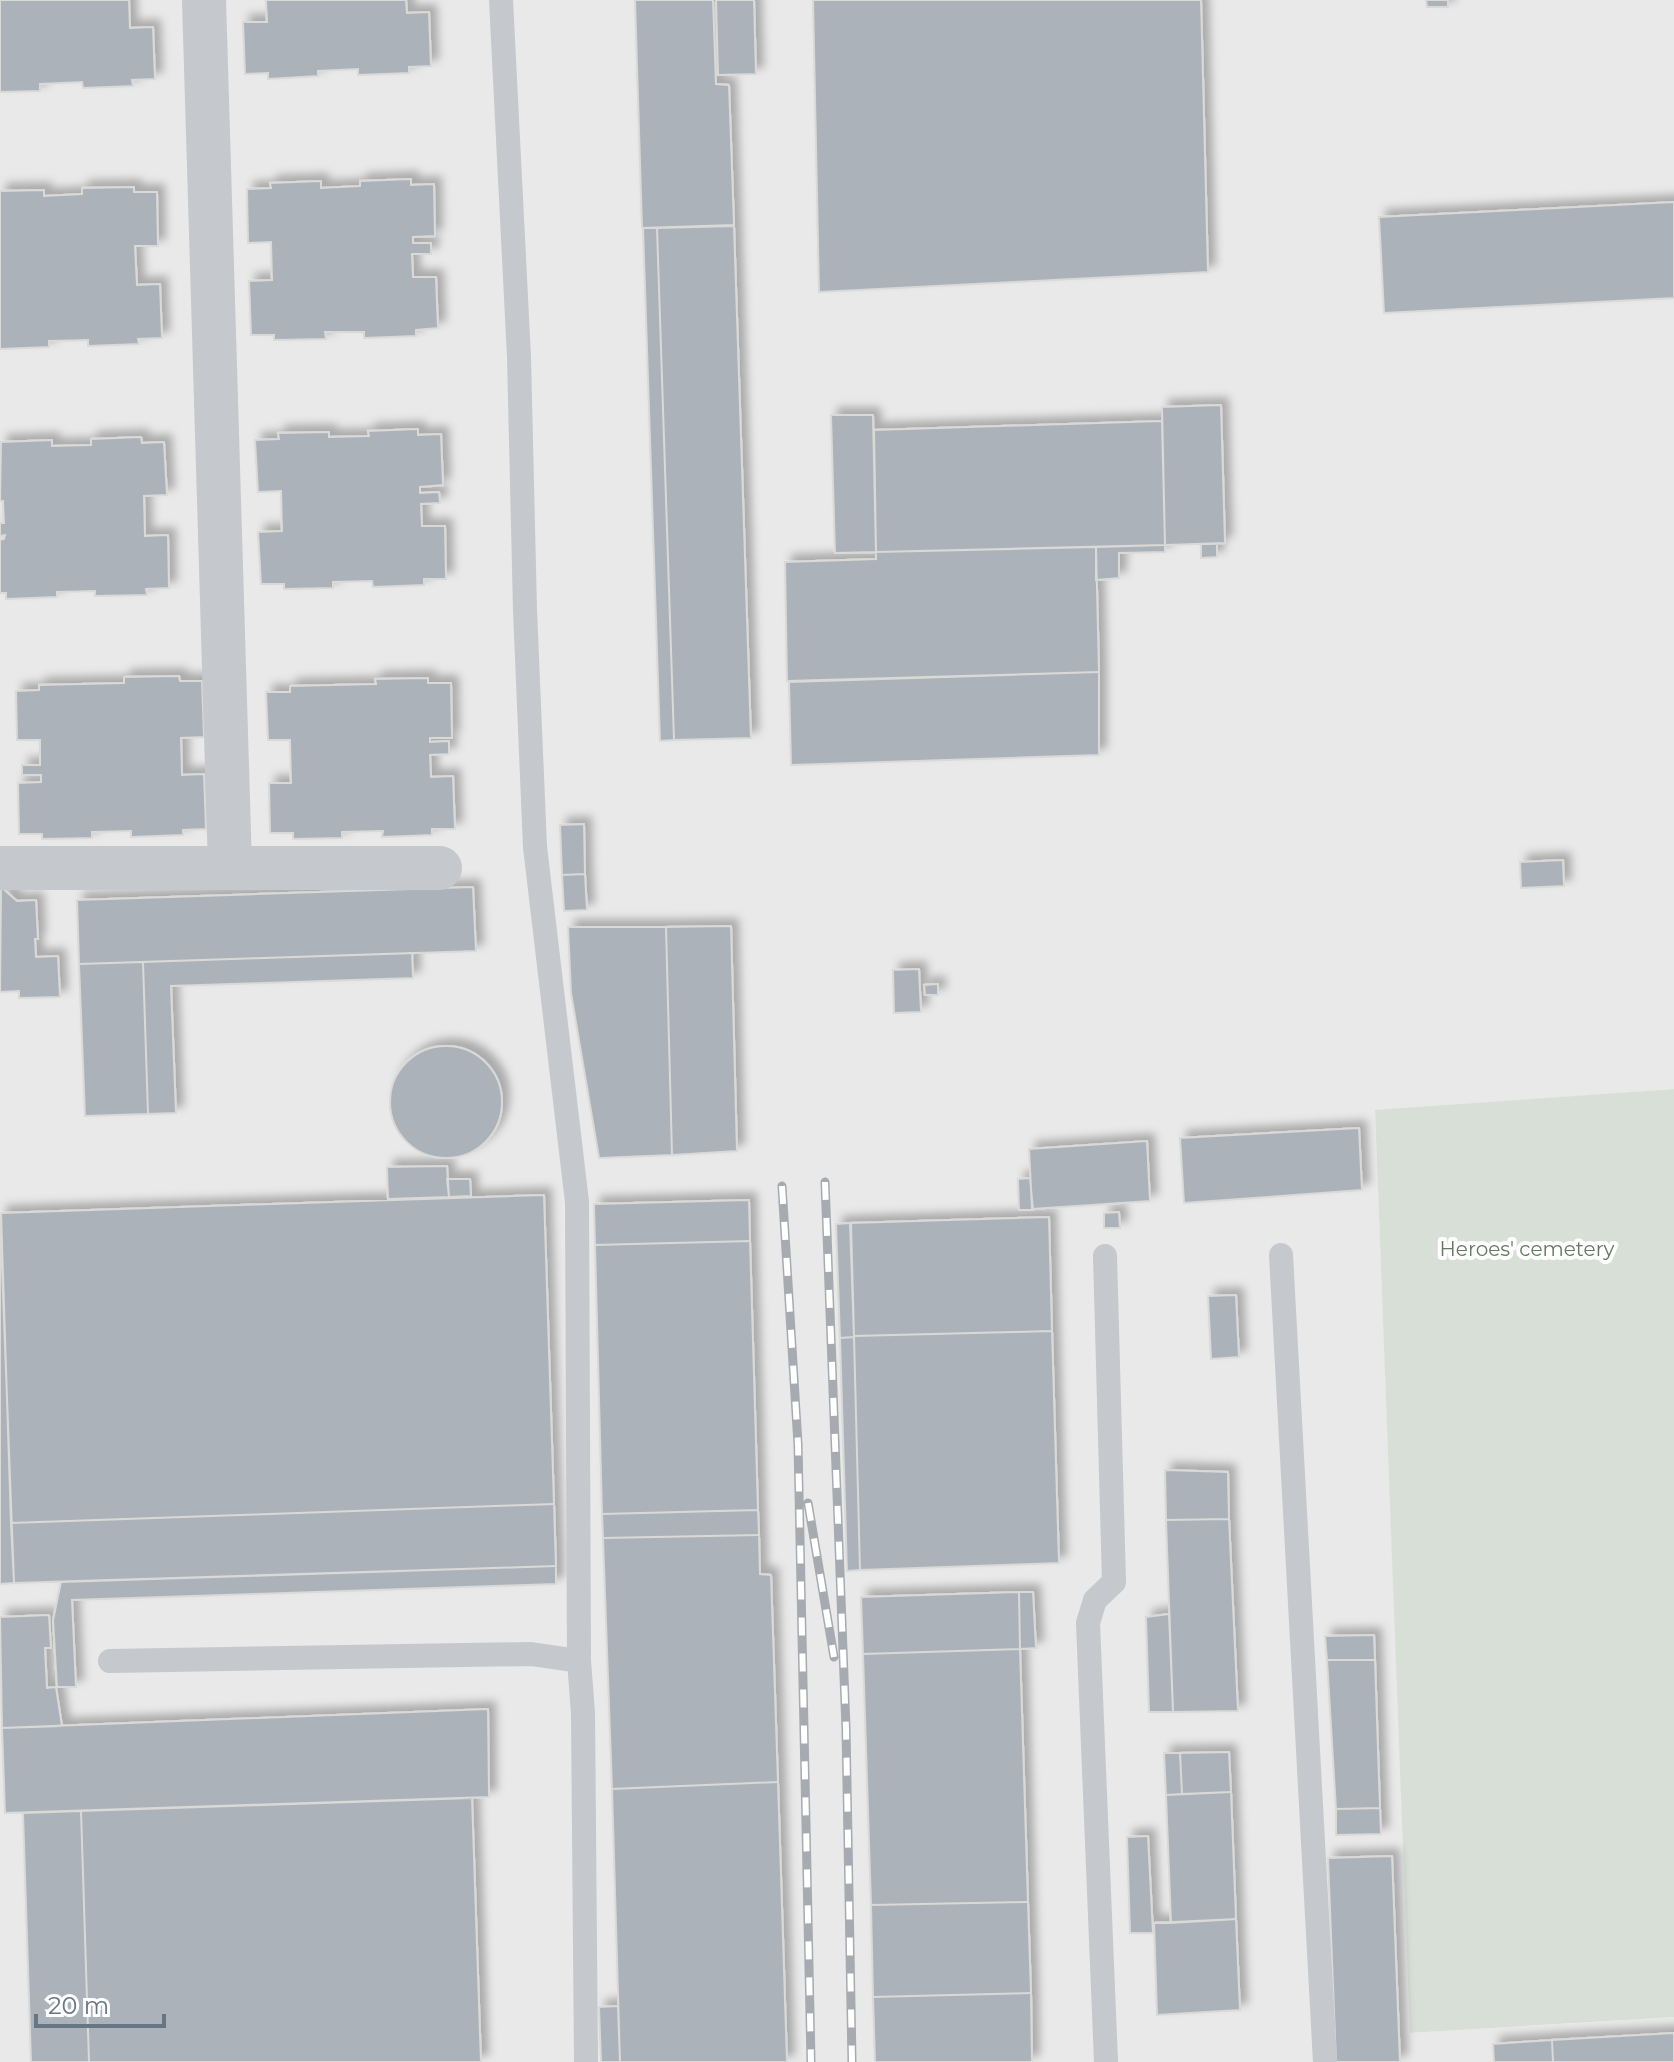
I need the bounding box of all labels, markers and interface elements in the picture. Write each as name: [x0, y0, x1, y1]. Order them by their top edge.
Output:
park label: Heroes' cemetery: [1440, 1237, 1615, 1261]
scale bar: [36, 1978, 164, 2028]
text: 20 m: [48, 1991, 109, 2020]

